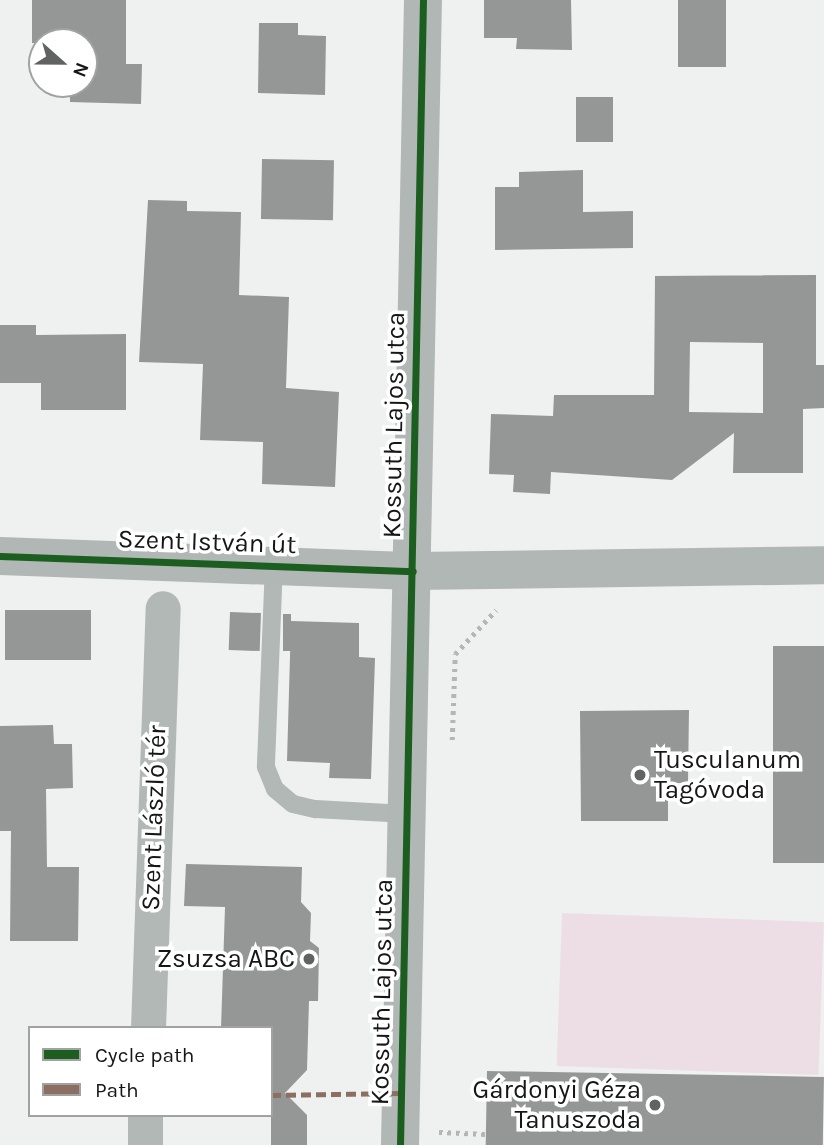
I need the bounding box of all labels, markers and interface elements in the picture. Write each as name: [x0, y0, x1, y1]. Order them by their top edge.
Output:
north arrow: [28, 28, 98, 98]
text: N: [68, 60, 93, 80]
street label: Kossuth Lajos utca: [376, 311, 412, 539]
street label: Szent István út: [117, 523, 297, 561]
street label: Szent László tér: [135, 725, 173, 911]
place label: Tusculanum Tagóvoda: [654, 744, 801, 806]
marker: Tusculanum Tagóvoda: [632, 767, 648, 783]
street label: Kossuth Lajos utca: [364, 878, 400, 1106]
place label: Zsuzsa ABC: [157, 943, 295, 975]
marker: Zsuzsa ABC: [301, 951, 317, 967]
legend: [28, 1026, 273, 1117]
text: Cycle path: [95, 1043, 195, 1067]
place label: Gárdonyi Géza Tanuszoda: [472, 1074, 641, 1136]
text: Path: [95, 1078, 139, 1102]
marker: Gárdonyi Géza Tanuszoda: [647, 1097, 663, 1113]

